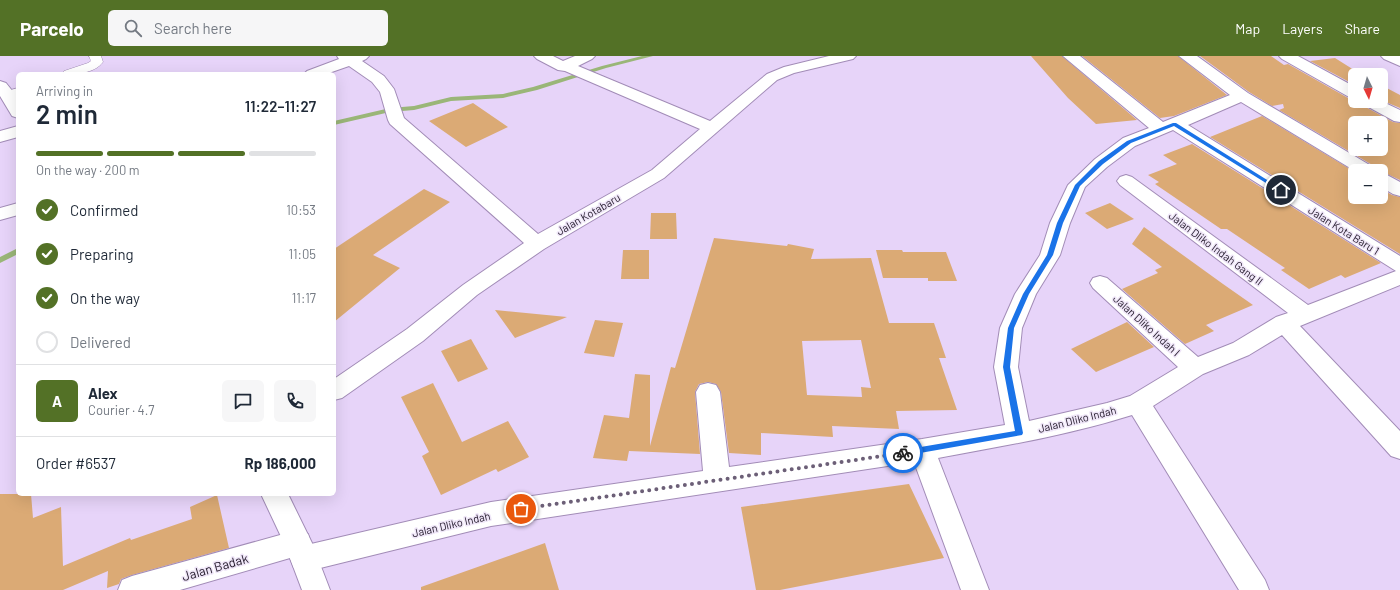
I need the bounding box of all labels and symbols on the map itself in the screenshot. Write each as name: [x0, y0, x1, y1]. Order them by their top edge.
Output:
north arrow: [1348, 68, 1388, 108]
pin: [1264, 173, 1298, 207]
street label: Jalan Kotabaru: [554, 190, 622, 238]
street label: Jalan Kota Baru 1: [1306, 203, 1382, 257]
street label: Jalan Dliko Indah Gang II: [1166, 208, 1266, 288]
street label: Jalan Dliko Indah I: [1111, 292, 1183, 358]
street label: Jalan Dliko Indah: [1037, 403, 1118, 435]
courier: [883, 433, 923, 473]
pin: [504, 492, 538, 526]
street label: Jalan Dliko Indah: [410, 509, 492, 539]
street label: Jalan Badak: [180, 550, 251, 584]

